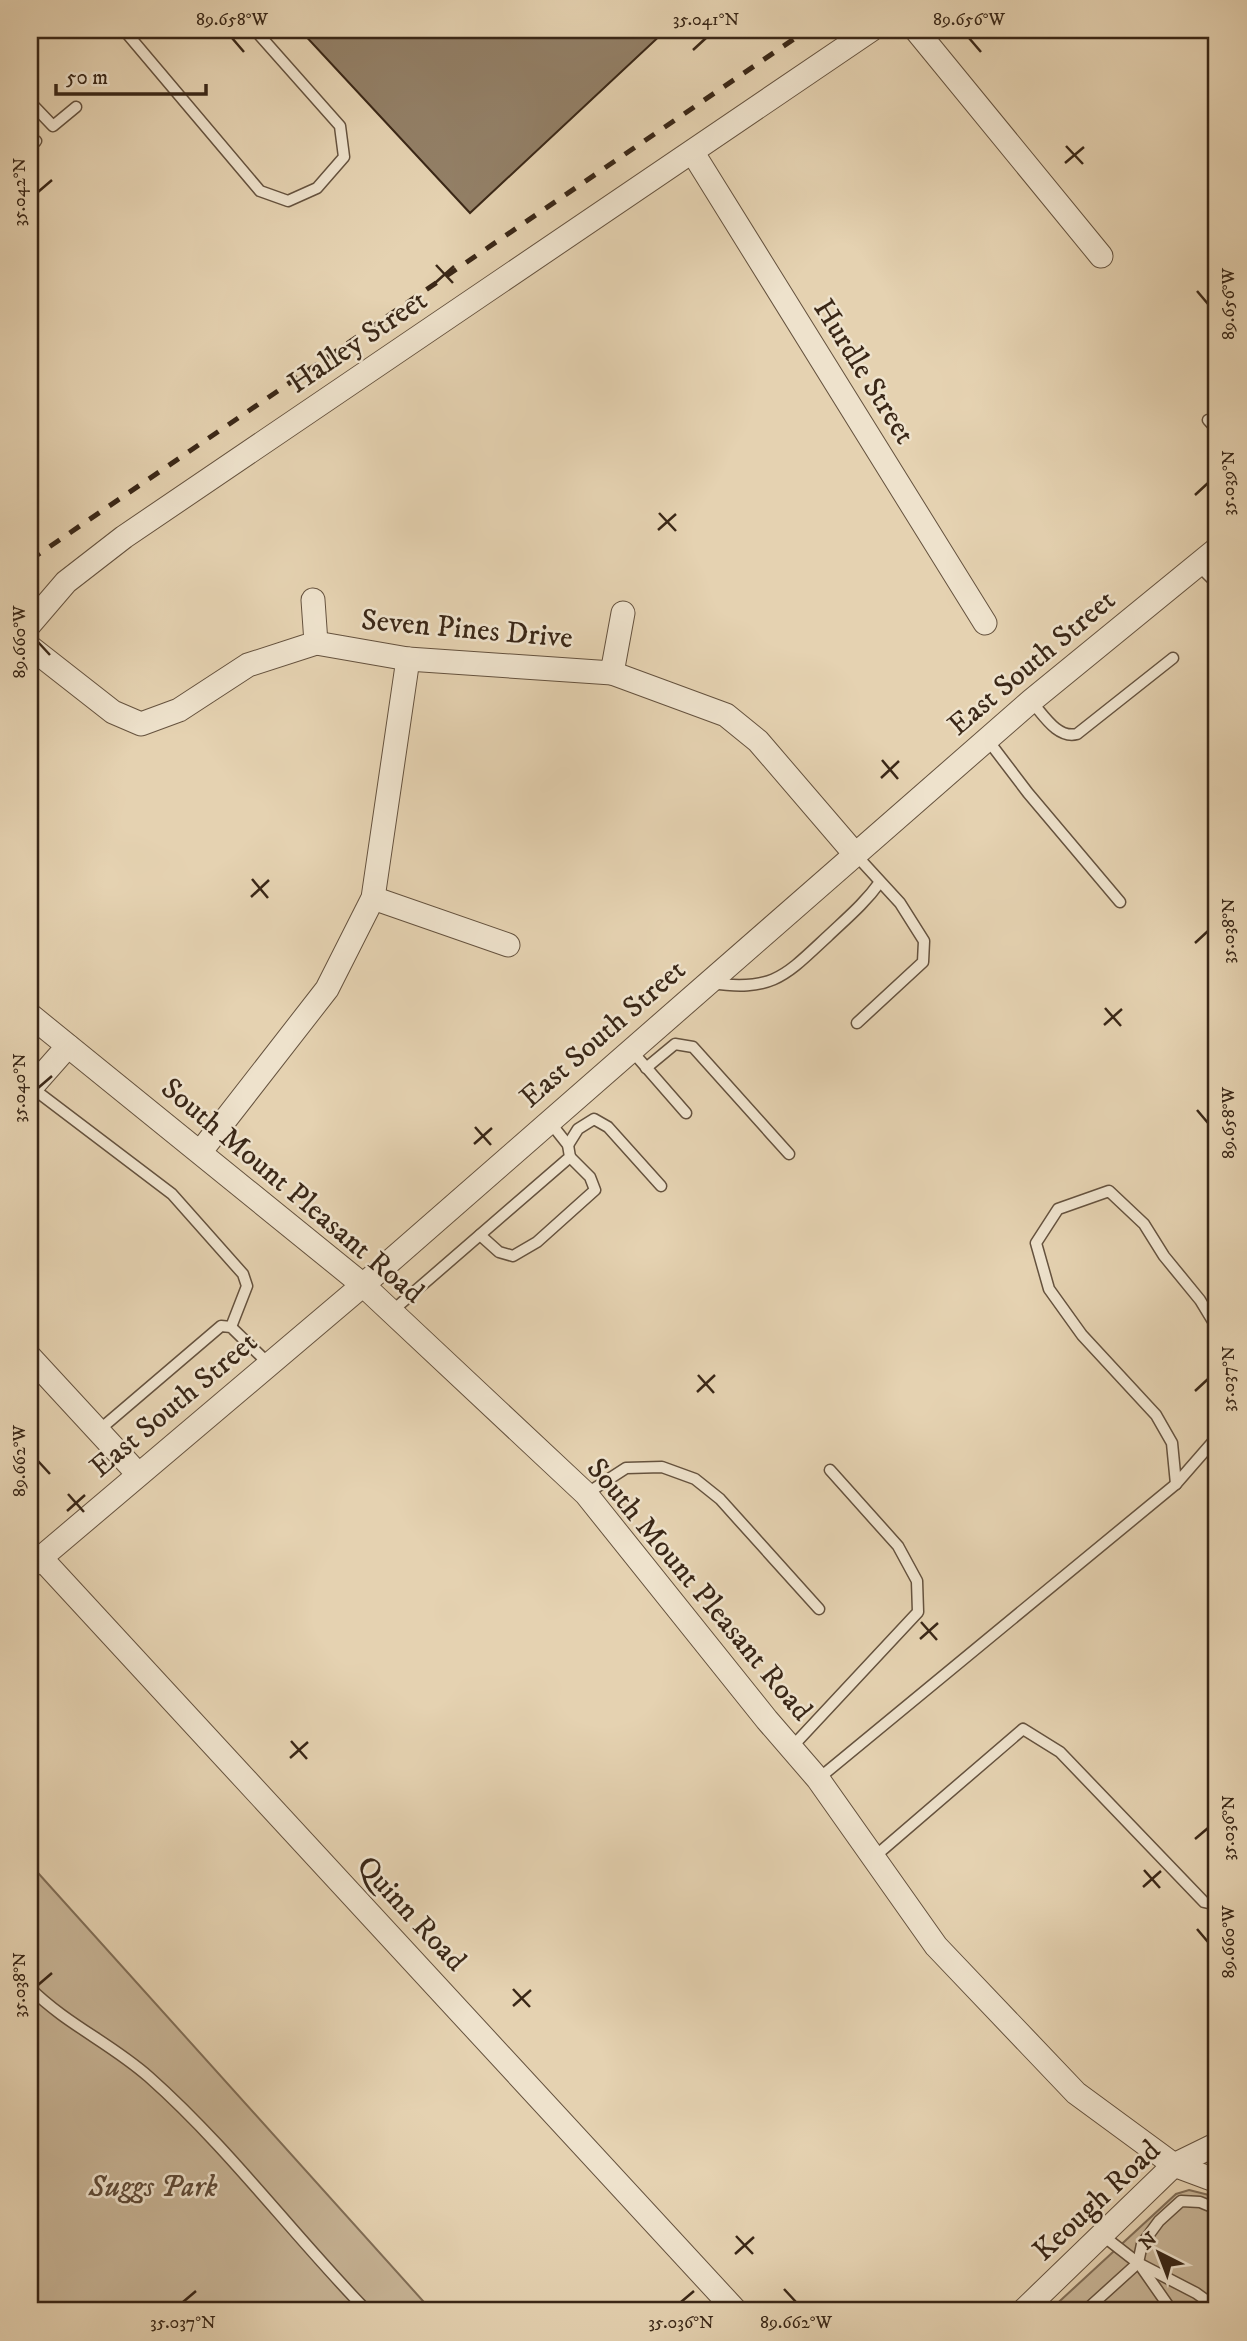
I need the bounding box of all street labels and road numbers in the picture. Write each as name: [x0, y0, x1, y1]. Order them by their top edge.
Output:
street label: Halley Street: [281, 282, 434, 402]
street label: Hurdle Street: [805, 292, 923, 451]
street label: East South Street: [941, 582, 1123, 744]
street label: Seven Pines Drive: [360, 602, 574, 657]
street label: East South Street: [513, 952, 693, 1116]
street label: South Mount Pleasant Road: [153, 1070, 431, 1312]
street label: East South Street: [83, 1324, 265, 1486]
street label: South Mount Pleasant Road: [578, 1451, 820, 1729]
street label: Quinn Road: [348, 1849, 474, 1979]
street label: Keough Road: [1025, 2133, 1169, 2270]

